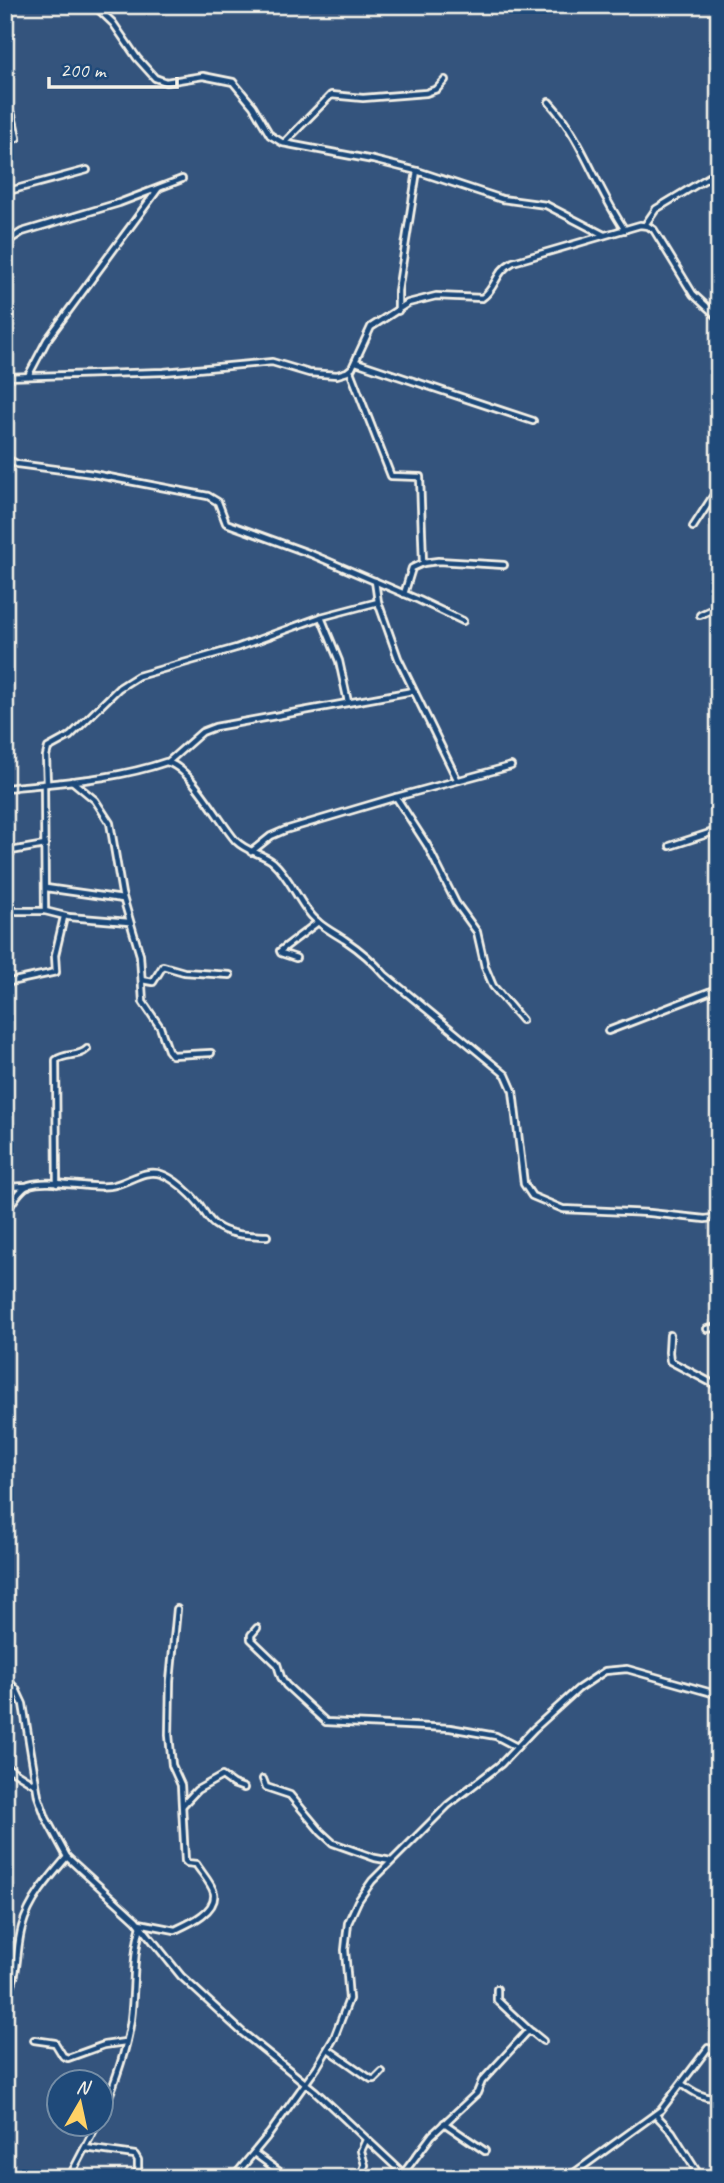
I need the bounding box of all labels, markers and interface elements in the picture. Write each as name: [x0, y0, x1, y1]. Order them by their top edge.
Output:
scale bar: [49, 46, 177, 90]
text: 200 m: [60, 57, 107, 83]
north arrow: [46, 2068, 116, 2138]
text: N: [75, 2074, 93, 2100]

